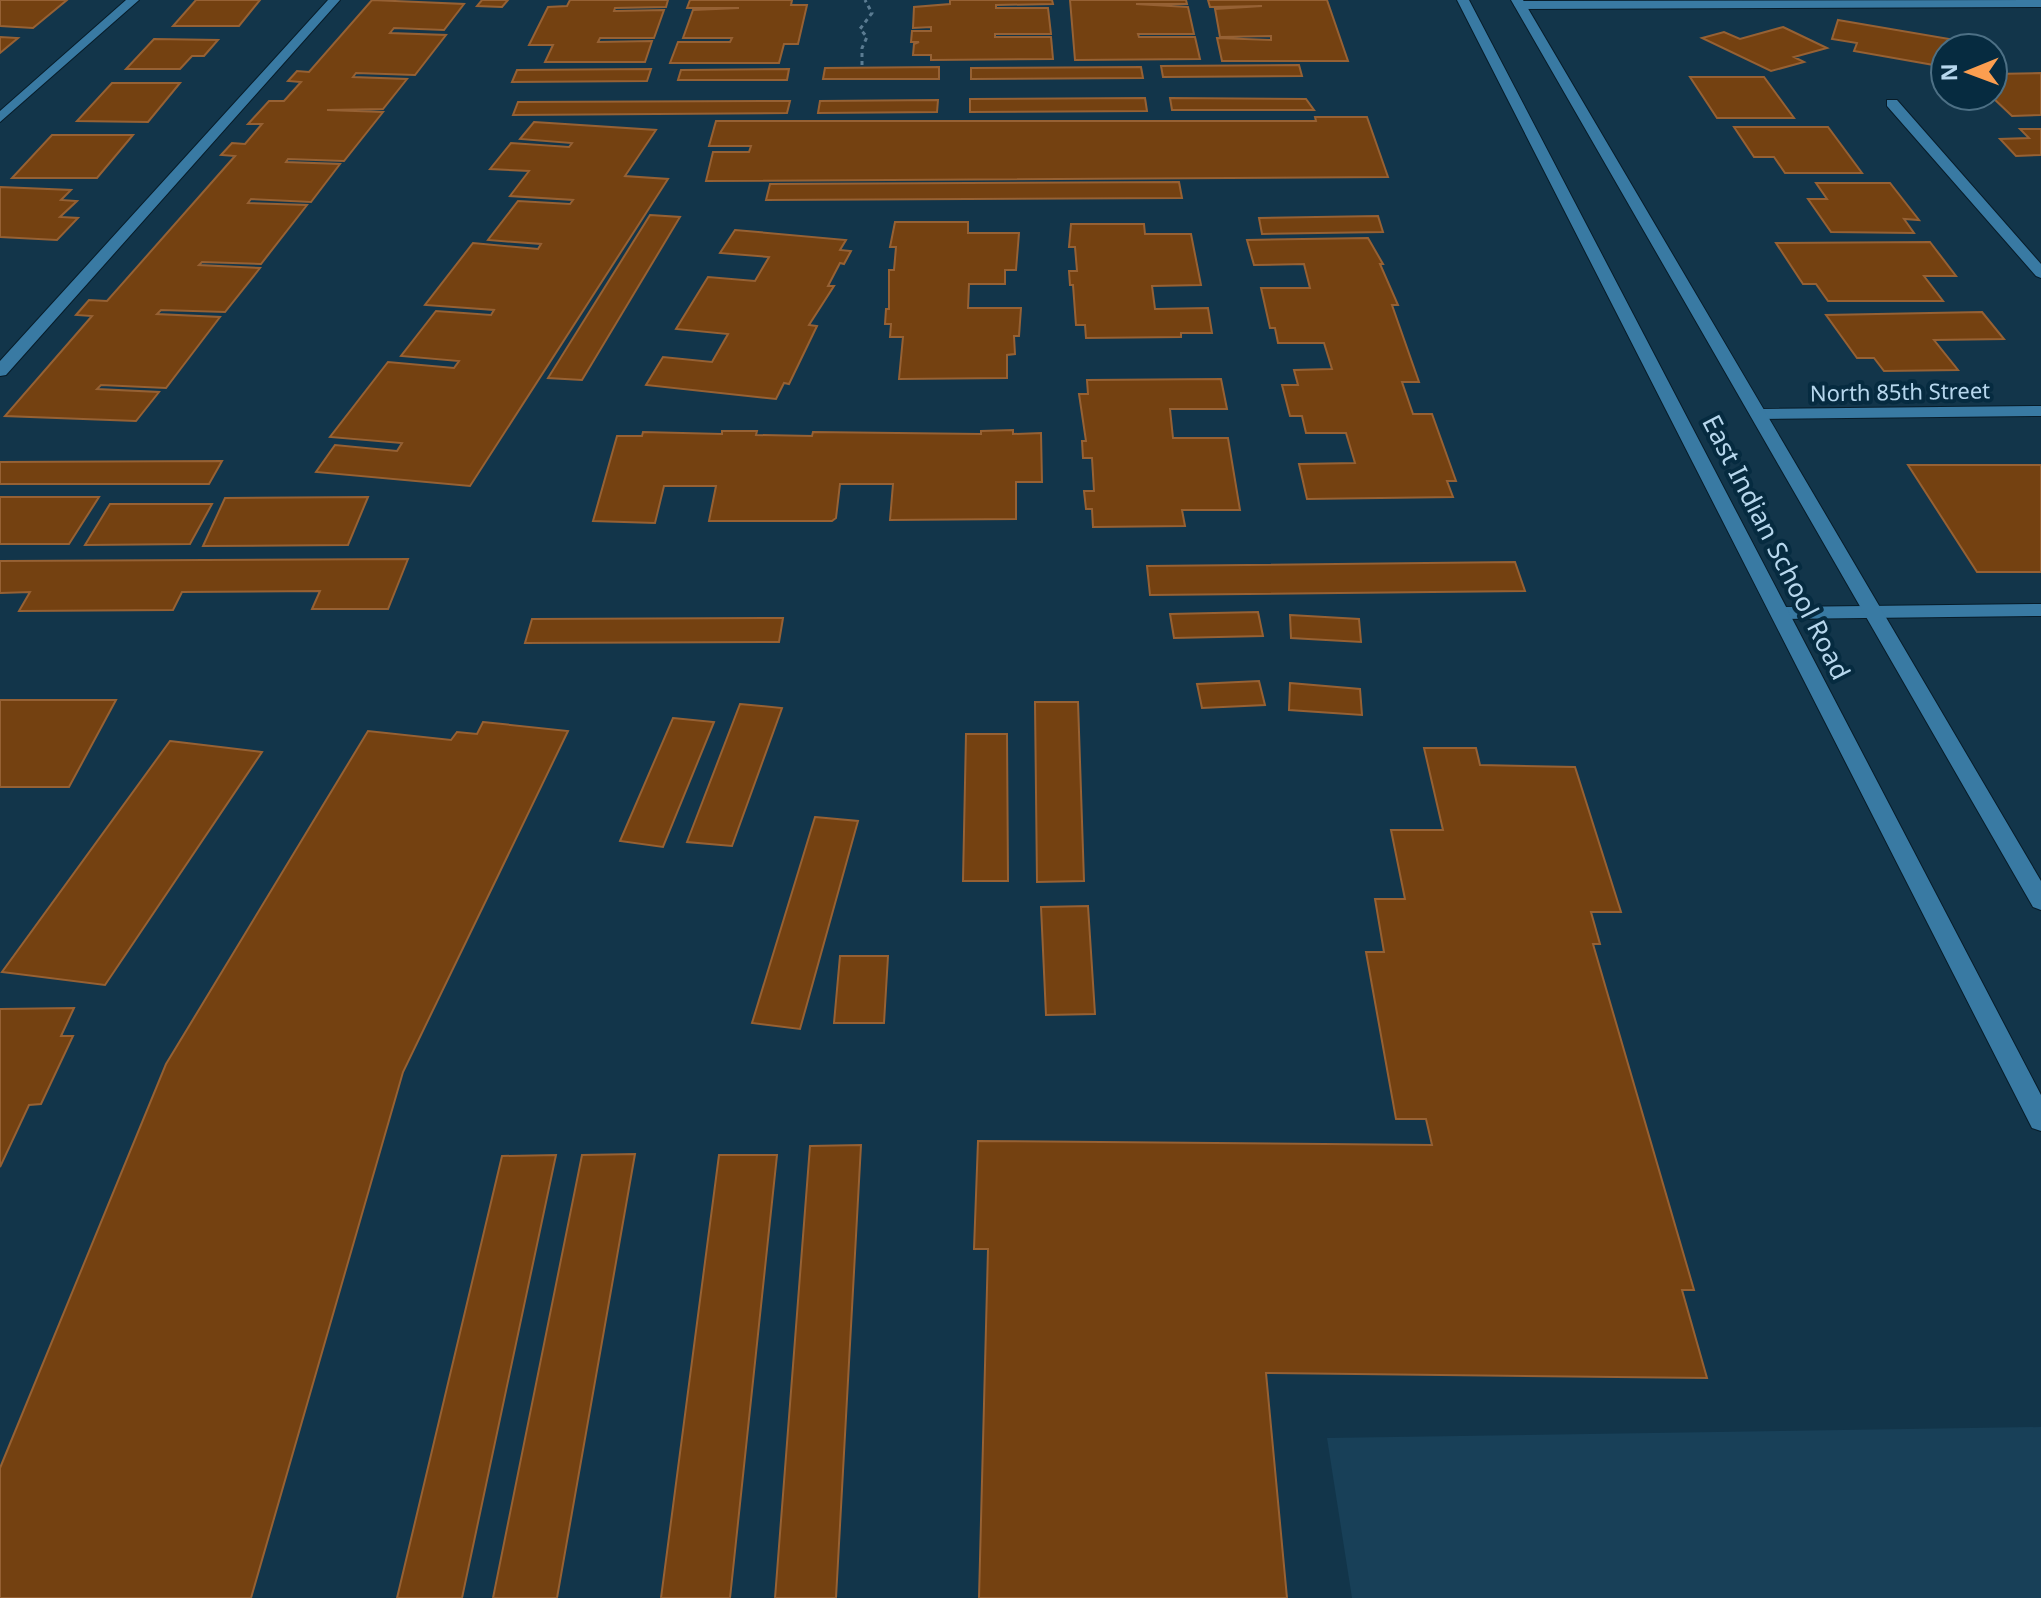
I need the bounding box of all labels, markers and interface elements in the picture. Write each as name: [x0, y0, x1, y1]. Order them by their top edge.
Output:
north arrow: [1929, 32, 2009, 112]
text: N: [1933, 63, 1963, 82]
street label: North 85th Street: [1810, 374, 1990, 408]
street label: East Indian School Road: [1694, 408, 1860, 686]

